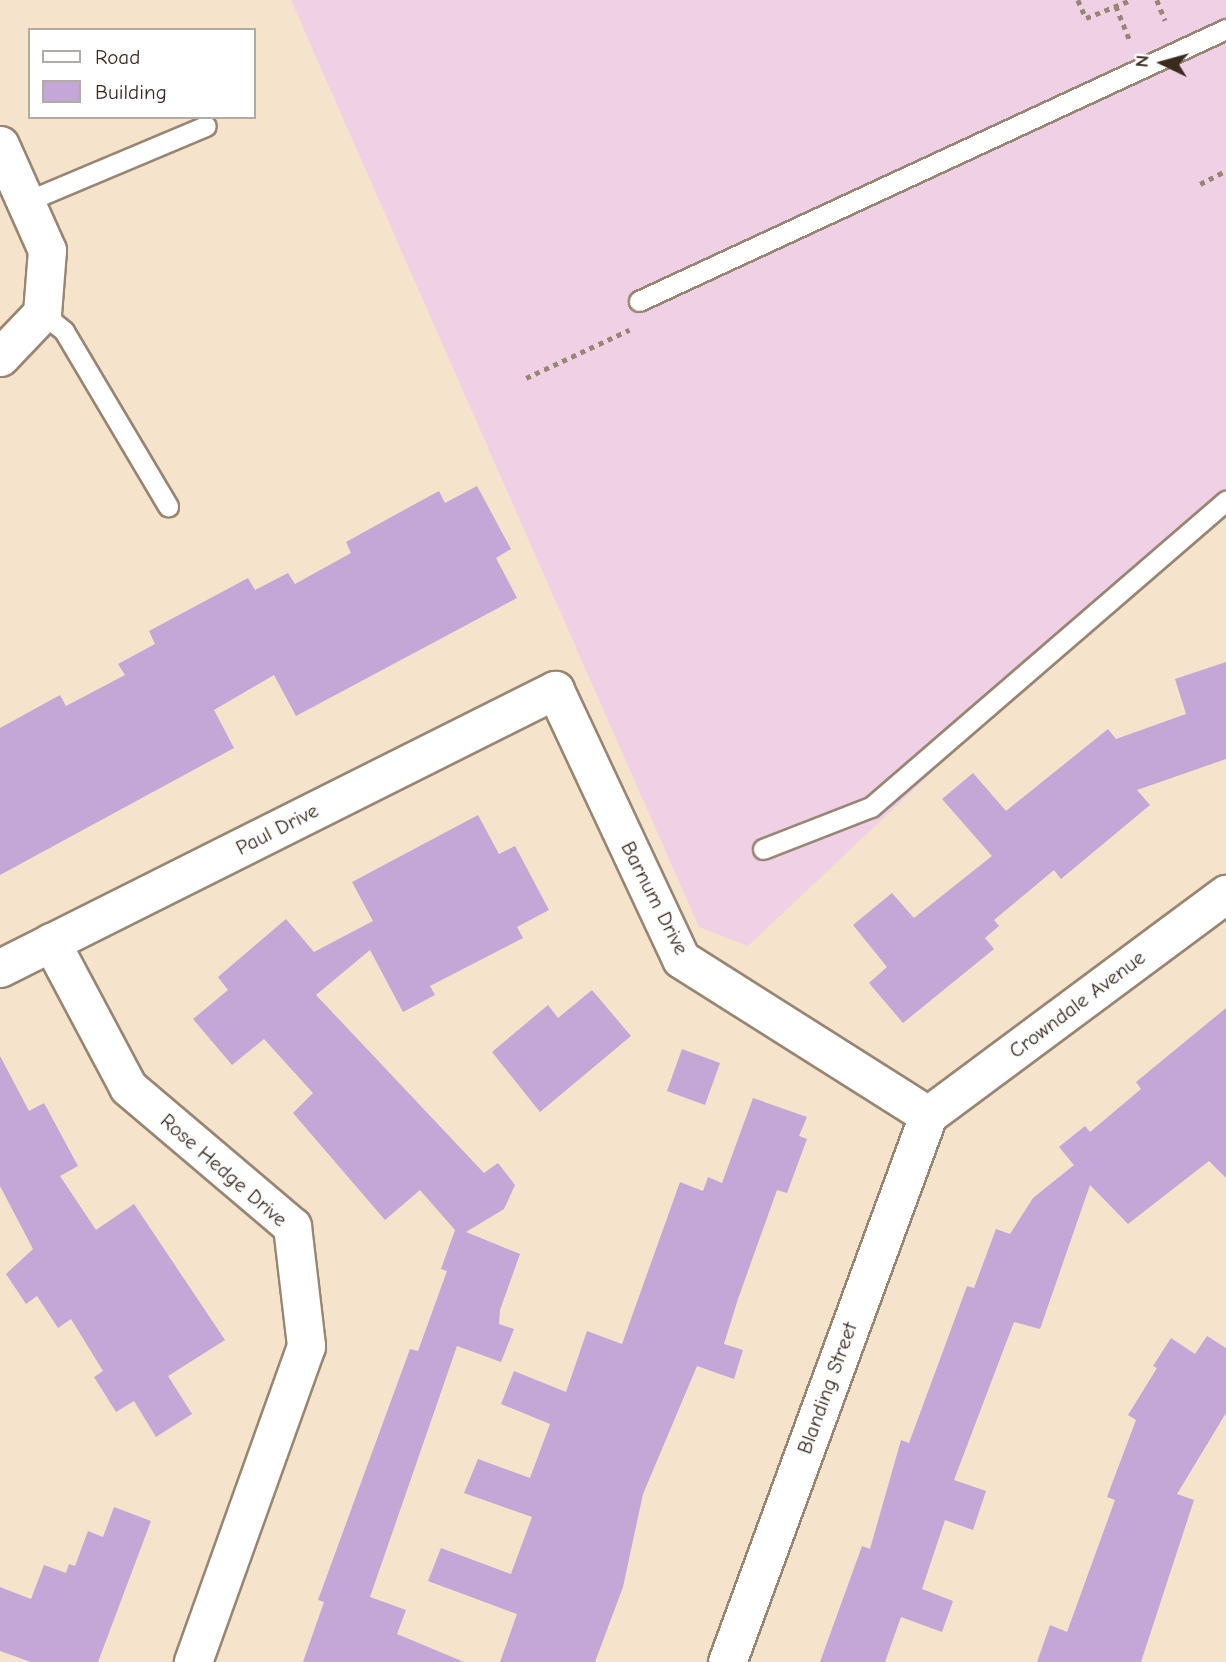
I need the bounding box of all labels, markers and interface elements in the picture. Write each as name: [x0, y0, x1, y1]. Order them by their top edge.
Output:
legend: [28, 28, 256, 119]
north arrow: [1128, 28, 1198, 98]
text: Road: [95, 45, 140, 69]
text: N: [1131, 54, 1154, 68]
text: Building: [95, 80, 167, 104]
street label: Paul Drive: [232, 798, 322, 860]
street label: Barnum Drive: [616, 837, 694, 959]
street label: Crowndale Avenue: [1004, 945, 1150, 1063]
street label: Rose Hedge Drive: [155, 1108, 293, 1232]
street label: Blanding Street: [792, 1319, 862, 1457]

